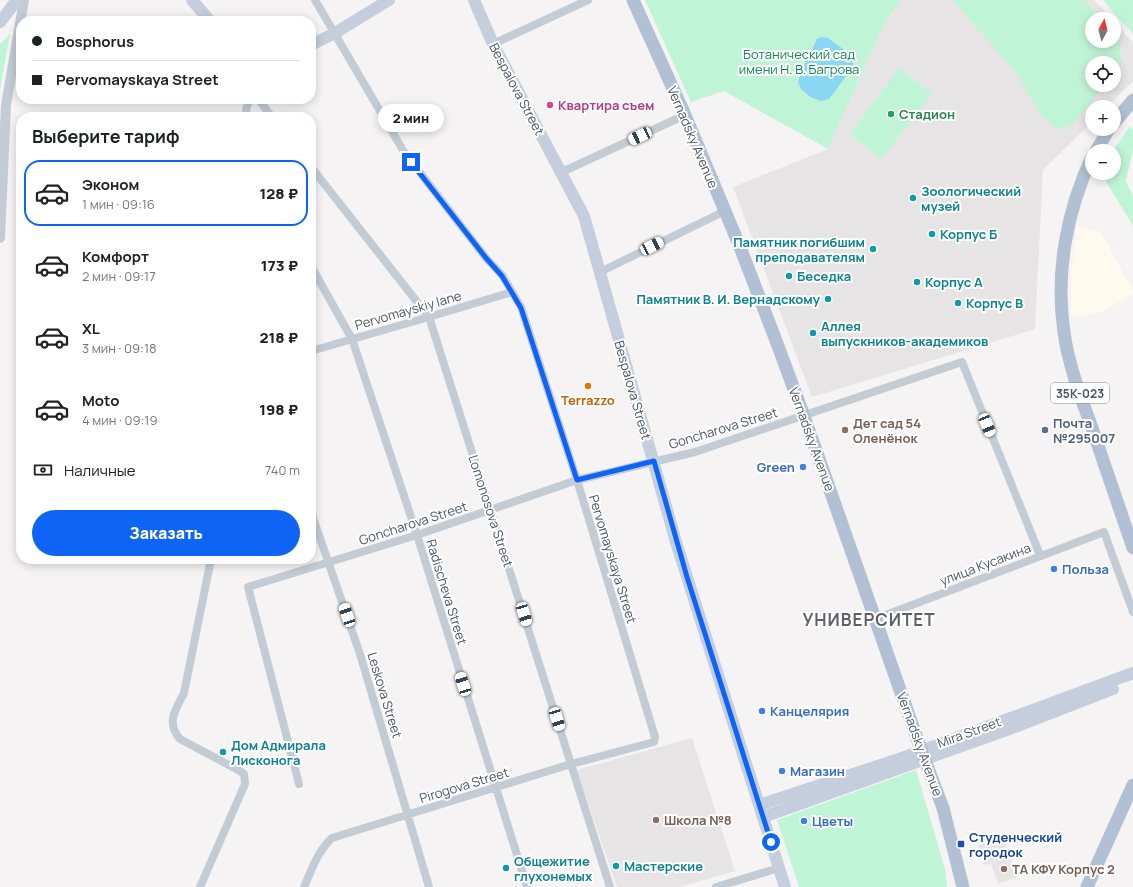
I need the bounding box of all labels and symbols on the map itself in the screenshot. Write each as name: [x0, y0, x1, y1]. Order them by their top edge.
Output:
north arrow: [1085, 12, 1121, 48]
street label: Bespalova Street: [485, 40, 549, 138]
park label: Ботанический сад имени Н. В. Багрова: [739, 45, 859, 78]
street label: Vernadsky Avenue: [663, 83, 723, 191]
place label: Квартира съем: [558, 96, 654, 114]
marker: Квартира съем: [545, 100, 555, 110]
callout: 2 мин: [378, 104, 444, 132]
place label: Стадион: [899, 105, 955, 123]
marker: Стадион: [886, 109, 896, 119]
car: [627, 125, 653, 147]
route end: [402, 153, 420, 171]
place label: Зоологический музей: [921, 182, 1021, 215]
marker: Зоологический музей: [908, 193, 918, 203]
place label: Корпус Б: [940, 225, 997, 243]
marker: Корпус Б: [927, 229, 937, 239]
place label: Памятник погибшим преподавателям: [733, 233, 865, 266]
car: [639, 235, 665, 257]
marker: Памятник погибшим преподавателям: [868, 244, 878, 254]
place label: Беседка: [797, 267, 851, 285]
marker: Беседка: [784, 271, 794, 281]
place label: Корпус А: [925, 273, 983, 291]
marker: Корпус А: [912, 277, 922, 287]
street label: Pervomayskiy lane: [353, 286, 464, 334]
place label: Памятник В. И. Вернадскому: [636, 290, 821, 308]
marker: Памятник В. И. Вернадскому: [823, 294, 833, 304]
place label: Корпус В: [966, 294, 1023, 312]
marker: Корпус В: [953, 298, 963, 308]
place label: Аллея выпускников-академиков: [821, 317, 988, 350]
marker: Аллея выпускников-академиков: [808, 328, 818, 338]
street label: Bespalova Street: [610, 338, 656, 442]
marker: Terrazzo: [583, 381, 593, 391]
road number: 35К-023: [1051, 383, 1109, 403]
street label: Vernadsky Avenue: [785, 385, 839, 494]
place label: Terrazzo: [561, 391, 615, 409]
street label: Goncharova Street: [666, 403, 780, 453]
car: [977, 412, 997, 438]
place label: Дет сад 54 Оленёнок: [853, 414, 921, 447]
place label: Почта №295007: [1053, 414, 1115, 447]
marker: Дет сад 54 Оленёнок: [840, 425, 850, 435]
marker: Почта №295007: [1040, 425, 1050, 435]
street label: Lomonosova Street: [464, 453, 518, 569]
place label: Green: [757, 458, 795, 476]
marker: Green: [798, 462, 808, 472]
street label: Pervomayskaya Street: [585, 493, 641, 625]
street label: Goncharova Street: [357, 497, 469, 549]
street label: Radischeva Street: [422, 537, 472, 647]
street label: улица Кусакина: [937, 538, 1033, 590]
place label: Польза: [1062, 560, 1109, 578]
marker: Польза: [1049, 564, 1059, 574]
car: [515, 601, 533, 627]
car: [337, 602, 357, 628]
district label: УНИВЕРСИТЕТ: [802, 608, 936, 631]
street label: Leskova Street: [363, 650, 407, 740]
car: [454, 671, 472, 697]
street label: Vernadsky Avenue: [893, 690, 947, 799]
place label: Канцелярия: [770, 702, 849, 720]
car: [548, 706, 566, 732]
marker: Канцелярия: [757, 706, 767, 716]
street label: Mira Street: [935, 712, 1003, 752]
place label: Дом Адмирала Лисконога: [231, 736, 326, 769]
marker: Дом Адмирала Лисконога: [218, 747, 228, 757]
place label: Магазин: [790, 762, 845, 780]
street label: Pirogova Street: [417, 763, 511, 807]
marker: Магазин: [777, 766, 787, 776]
place label: Школа №8: [664, 811, 732, 829]
place label: Цветы: [812, 812, 853, 830]
marker: Школа №8: [651, 815, 661, 825]
marker: Цветы: [799, 816, 809, 826]
place label: Студенческий городок: [969, 828, 1062, 861]
route start: [762, 833, 780, 851]
marker: Студенческий городок: [956, 839, 966, 849]
place label: Общежитие глухонемых: [514, 852, 593, 885]
place label: Мастерские: [624, 857, 703, 875]
place label: ТА КФУ Корпус 2: [1012, 860, 1115, 878]
marker: Мастерские: [611, 861, 621, 871]
marker: Общежитие глухонемых: [501, 863, 511, 873]
marker: ТА КФУ Корпус 2: [999, 864, 1009, 874]

